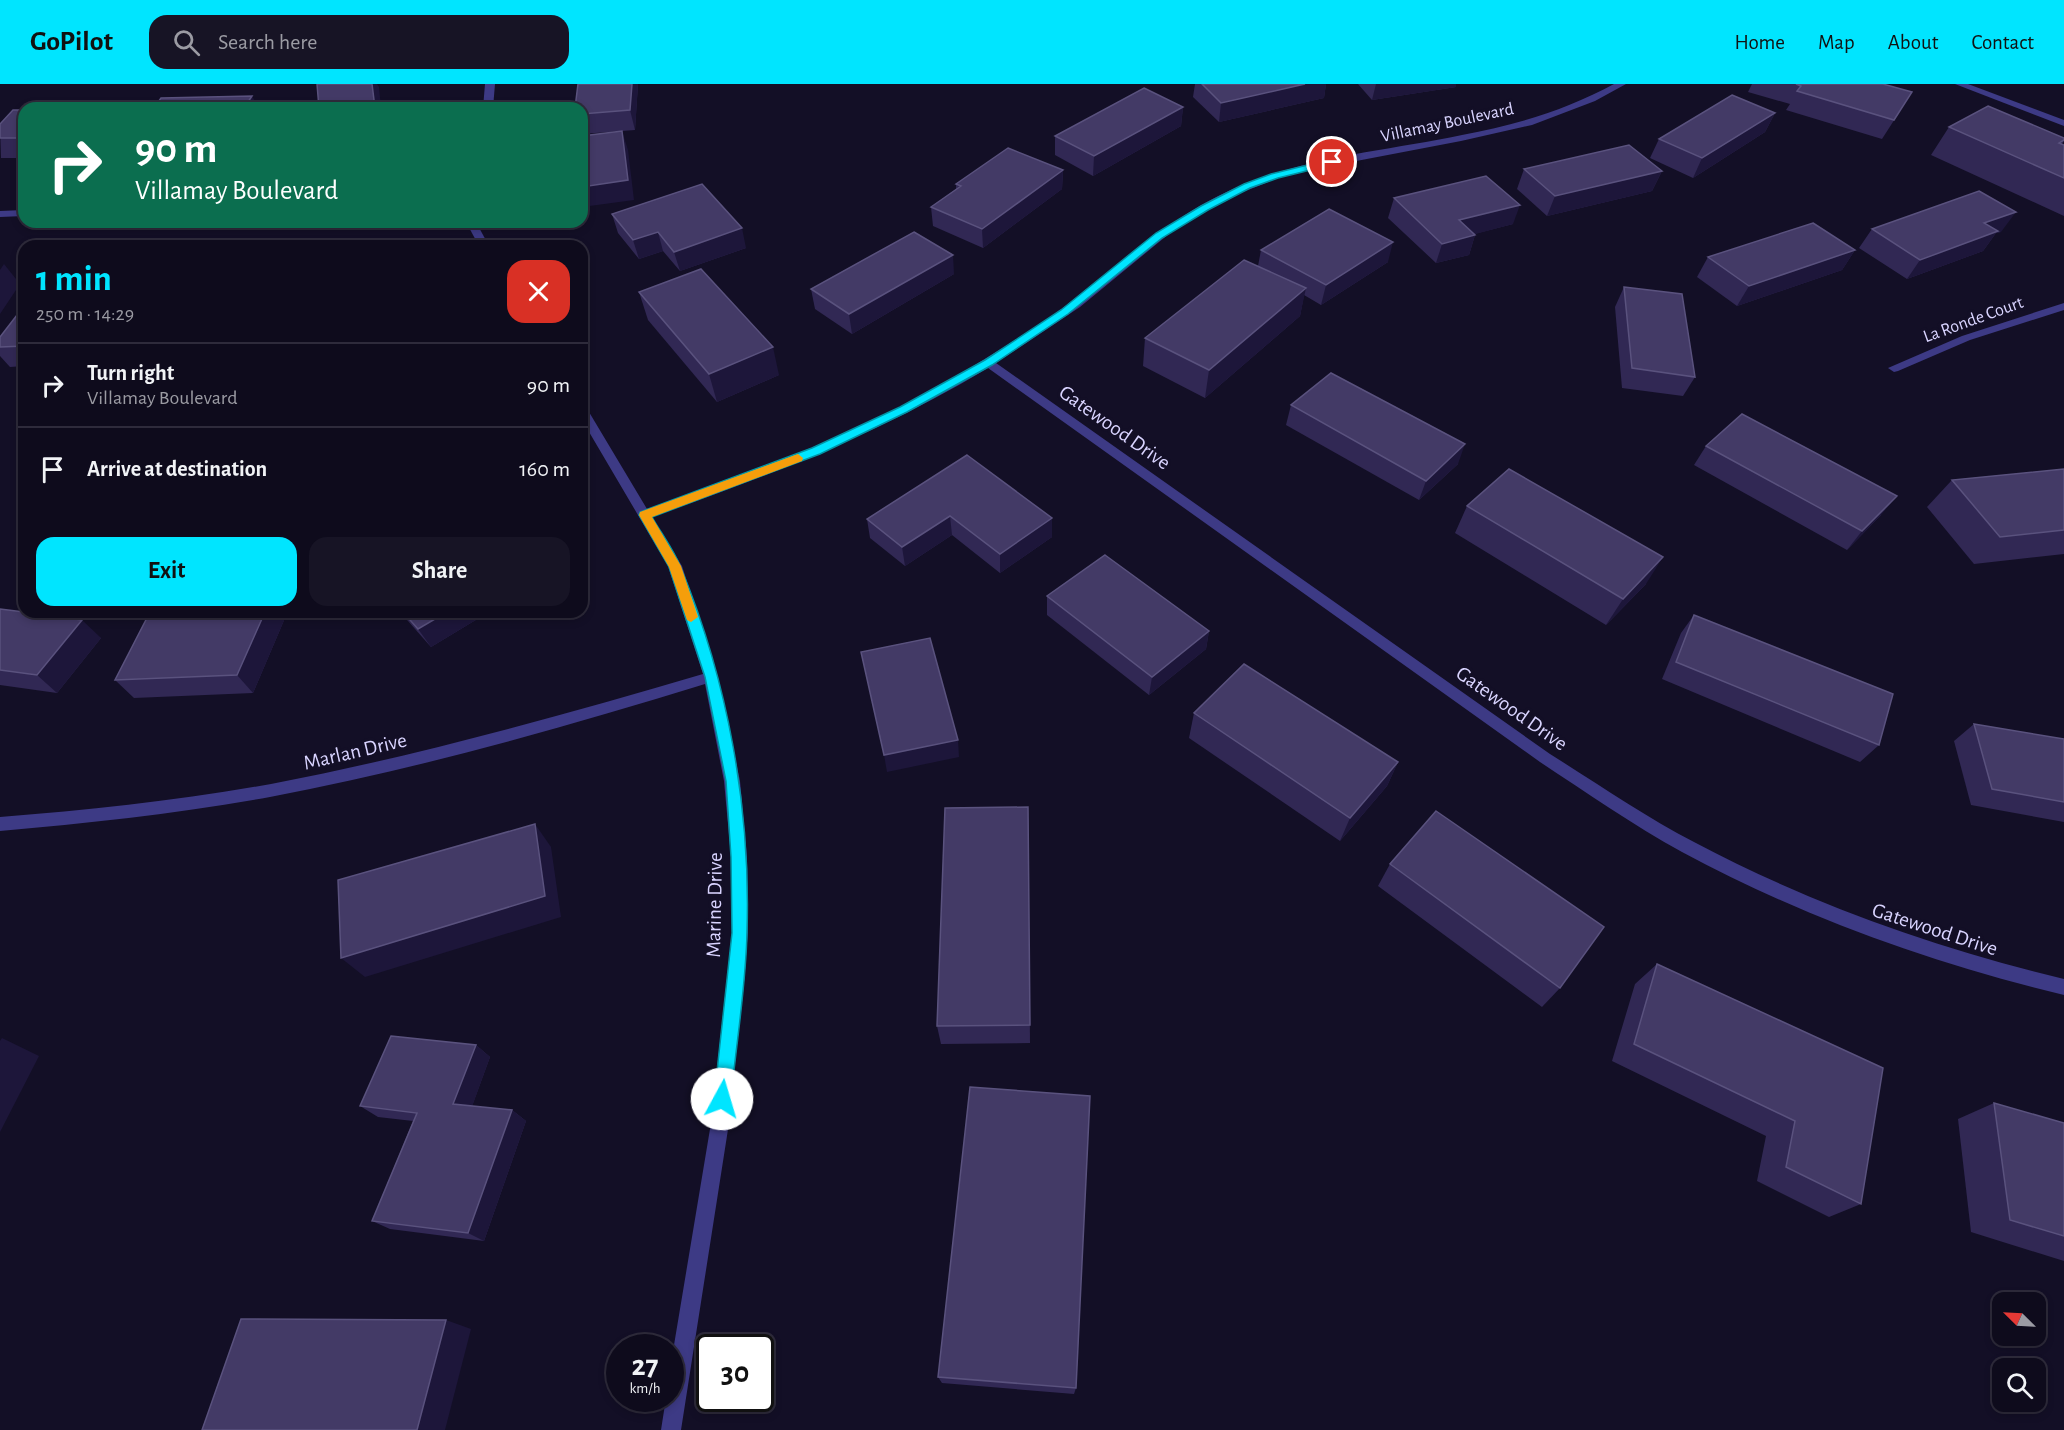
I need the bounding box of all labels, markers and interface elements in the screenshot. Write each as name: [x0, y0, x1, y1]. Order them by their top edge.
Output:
search box: [149, 15, 569, 69]
icon: search: [170, 26, 203, 59]
text: GoPilot: [30, 28, 113, 56]
text: Search here: [218, 31, 318, 53]
text: Home: [1734, 32, 1785, 53]
text: Map: [1818, 32, 1855, 53]
text: About: [1888, 32, 1938, 53]
text: Contact: [1971, 32, 2034, 53]
street label: Villamay Boulevard: [1379, 100, 1515, 146]
icon: right: [36, 126, 114, 204]
text: 90 m: [135, 128, 217, 170]
pin: [1306, 136, 1357, 187]
icon: arrive: [1315, 145, 1348, 178]
text: Villamay Boulevard: [135, 177, 338, 204]
button: close: [507, 260, 570, 323]
text: 1 min: [36, 261, 112, 297]
street label: La Ronde Court: [1921, 293, 2026, 346]
text: 250 m · 14:29: [36, 304, 134, 324]
text: Turn right: [87, 362, 174, 384]
icon: right: [36, 369, 69, 402]
text: 90 m: [527, 374, 570, 396]
street label: Gatewood Drive: [1055, 381, 1174, 473]
text: Villamay Boulevard: [87, 388, 238, 408]
icon: arrive: [36, 453, 69, 486]
text: Arrive at destination: [87, 458, 267, 480]
text: 160 m: [519, 458, 570, 480]
button: Exit: [36, 537, 297, 606]
button: Share: [309, 537, 570, 606]
street label: Gatewood Drive: [1452, 662, 1571, 754]
street label: Marlan Drive: [301, 729, 409, 774]
street label: Marine Drive: [703, 852, 726, 958]
street label: Gatewood Drive: [1869, 899, 2000, 960]
position arrow: [690, 1067, 754, 1131]
north arrow: [1992, 1292, 2046, 1346]
map controls: [1992, 1292, 2046, 1412]
speed limit sign: 30: [696, 1334, 774, 1412]
text: 27: [631, 1351, 659, 1381]
button: search: [1992, 1358, 2046, 1412]
text: km/h: [630, 1381, 660, 1396]

